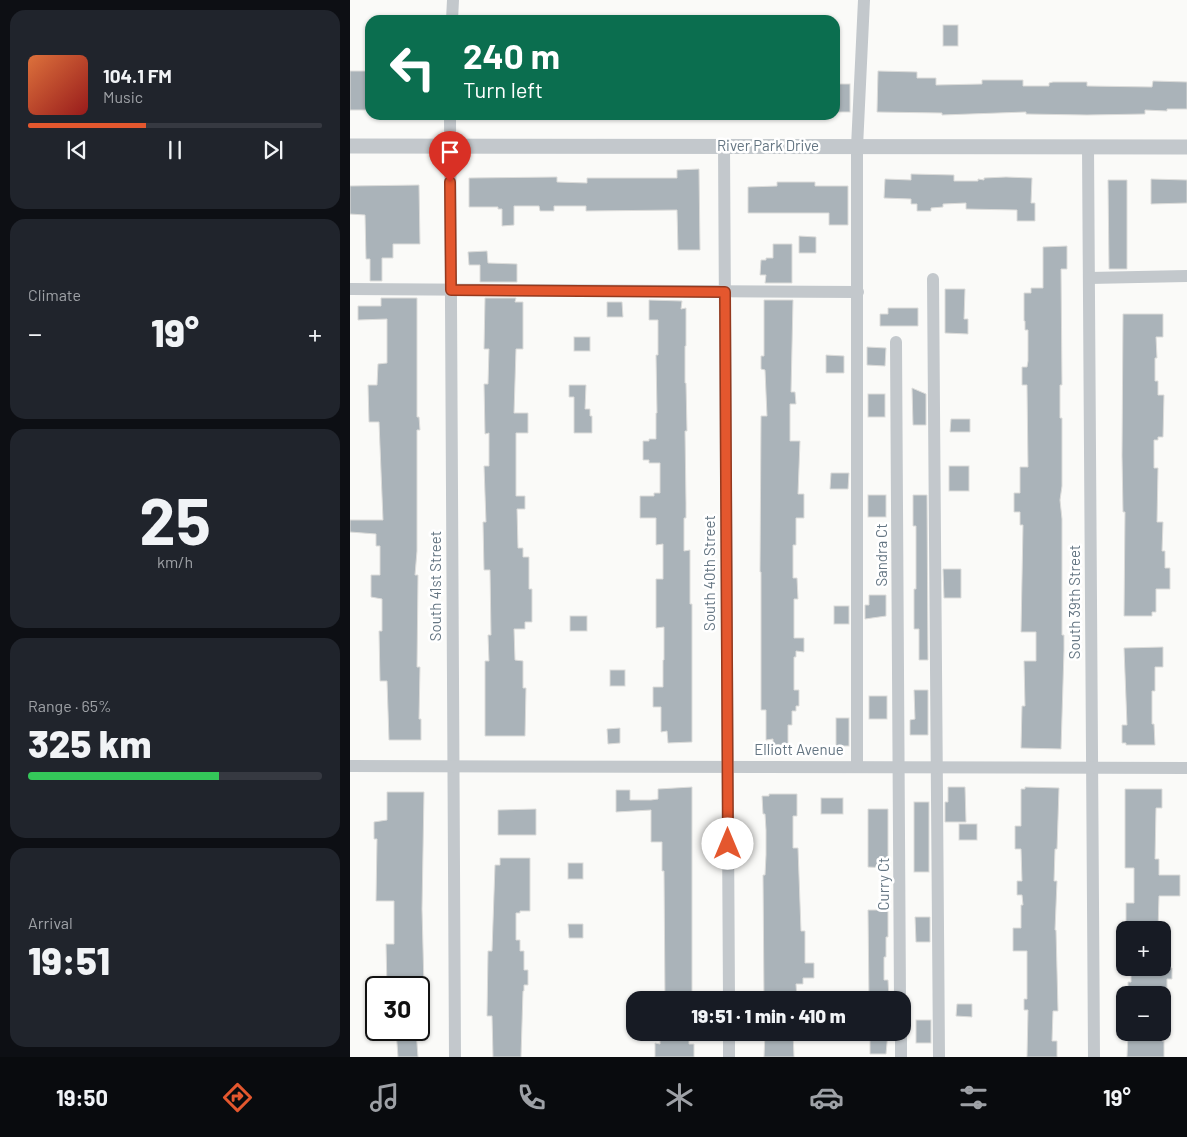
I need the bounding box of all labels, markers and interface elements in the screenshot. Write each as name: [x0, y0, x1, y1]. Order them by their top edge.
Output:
text: 240 m: [463, 34, 560, 76]
icon: left: [380, 35, 445, 100]
text: 104.1 FM: [103, 64, 172, 87]
text: Turn left: [463, 76, 543, 102]
text: Music: [103, 87, 143, 106]
pin: [429, 131, 471, 182]
icon: previous: [63, 136, 91, 164]
icon: pause: [161, 136, 189, 164]
icon: next: [259, 136, 287, 164]
street label: River Park Drive: [717, 136, 819, 154]
icon: arrive: [436, 138, 464, 166]
text: Climate: [28, 285, 81, 304]
text: 19°: [151, 309, 199, 355]
text: −: [28, 316, 42, 350]
text: +: [308, 316, 322, 350]
text: 25: [139, 480, 211, 558]
street label: South 40th Street: [700, 515, 718, 631]
street label: Sandra Ct: [872, 523, 890, 587]
street label: South 41st Street: [426, 531, 444, 641]
street label: South 39th Street: [1065, 545, 1083, 659]
text: km/h: [157, 552, 193, 571]
text: Range · 65%: [28, 696, 111, 715]
text: 325 km: [28, 720, 151, 766]
street label: Elliott Avenue: [754, 740, 844, 758]
position arrow: [701, 817, 753, 869]
street label: Curry Ct: [874, 858, 892, 910]
text: Arrival: [28, 913, 73, 932]
map controls: [1116, 921, 1171, 1041]
button: +: [1116, 921, 1171, 976]
text: 19:51: [28, 937, 110, 983]
speed limit sign: 30: [365, 976, 430, 1041]
button: −: [1116, 986, 1171, 1041]
text: 19:51 · 1 min · 410 m: [691, 1004, 846, 1027]
icon: directions: [220, 1080, 255, 1115]
icon: music: [367, 1080, 402, 1115]
icon: phone: [514, 1080, 549, 1115]
icon: climate: [662, 1080, 697, 1115]
icon: car: [809, 1080, 844, 1115]
icon: filters: [956, 1080, 991, 1115]
text: 19:50: [56, 1084, 108, 1110]
text: 19°: [1103, 1084, 1131, 1110]

